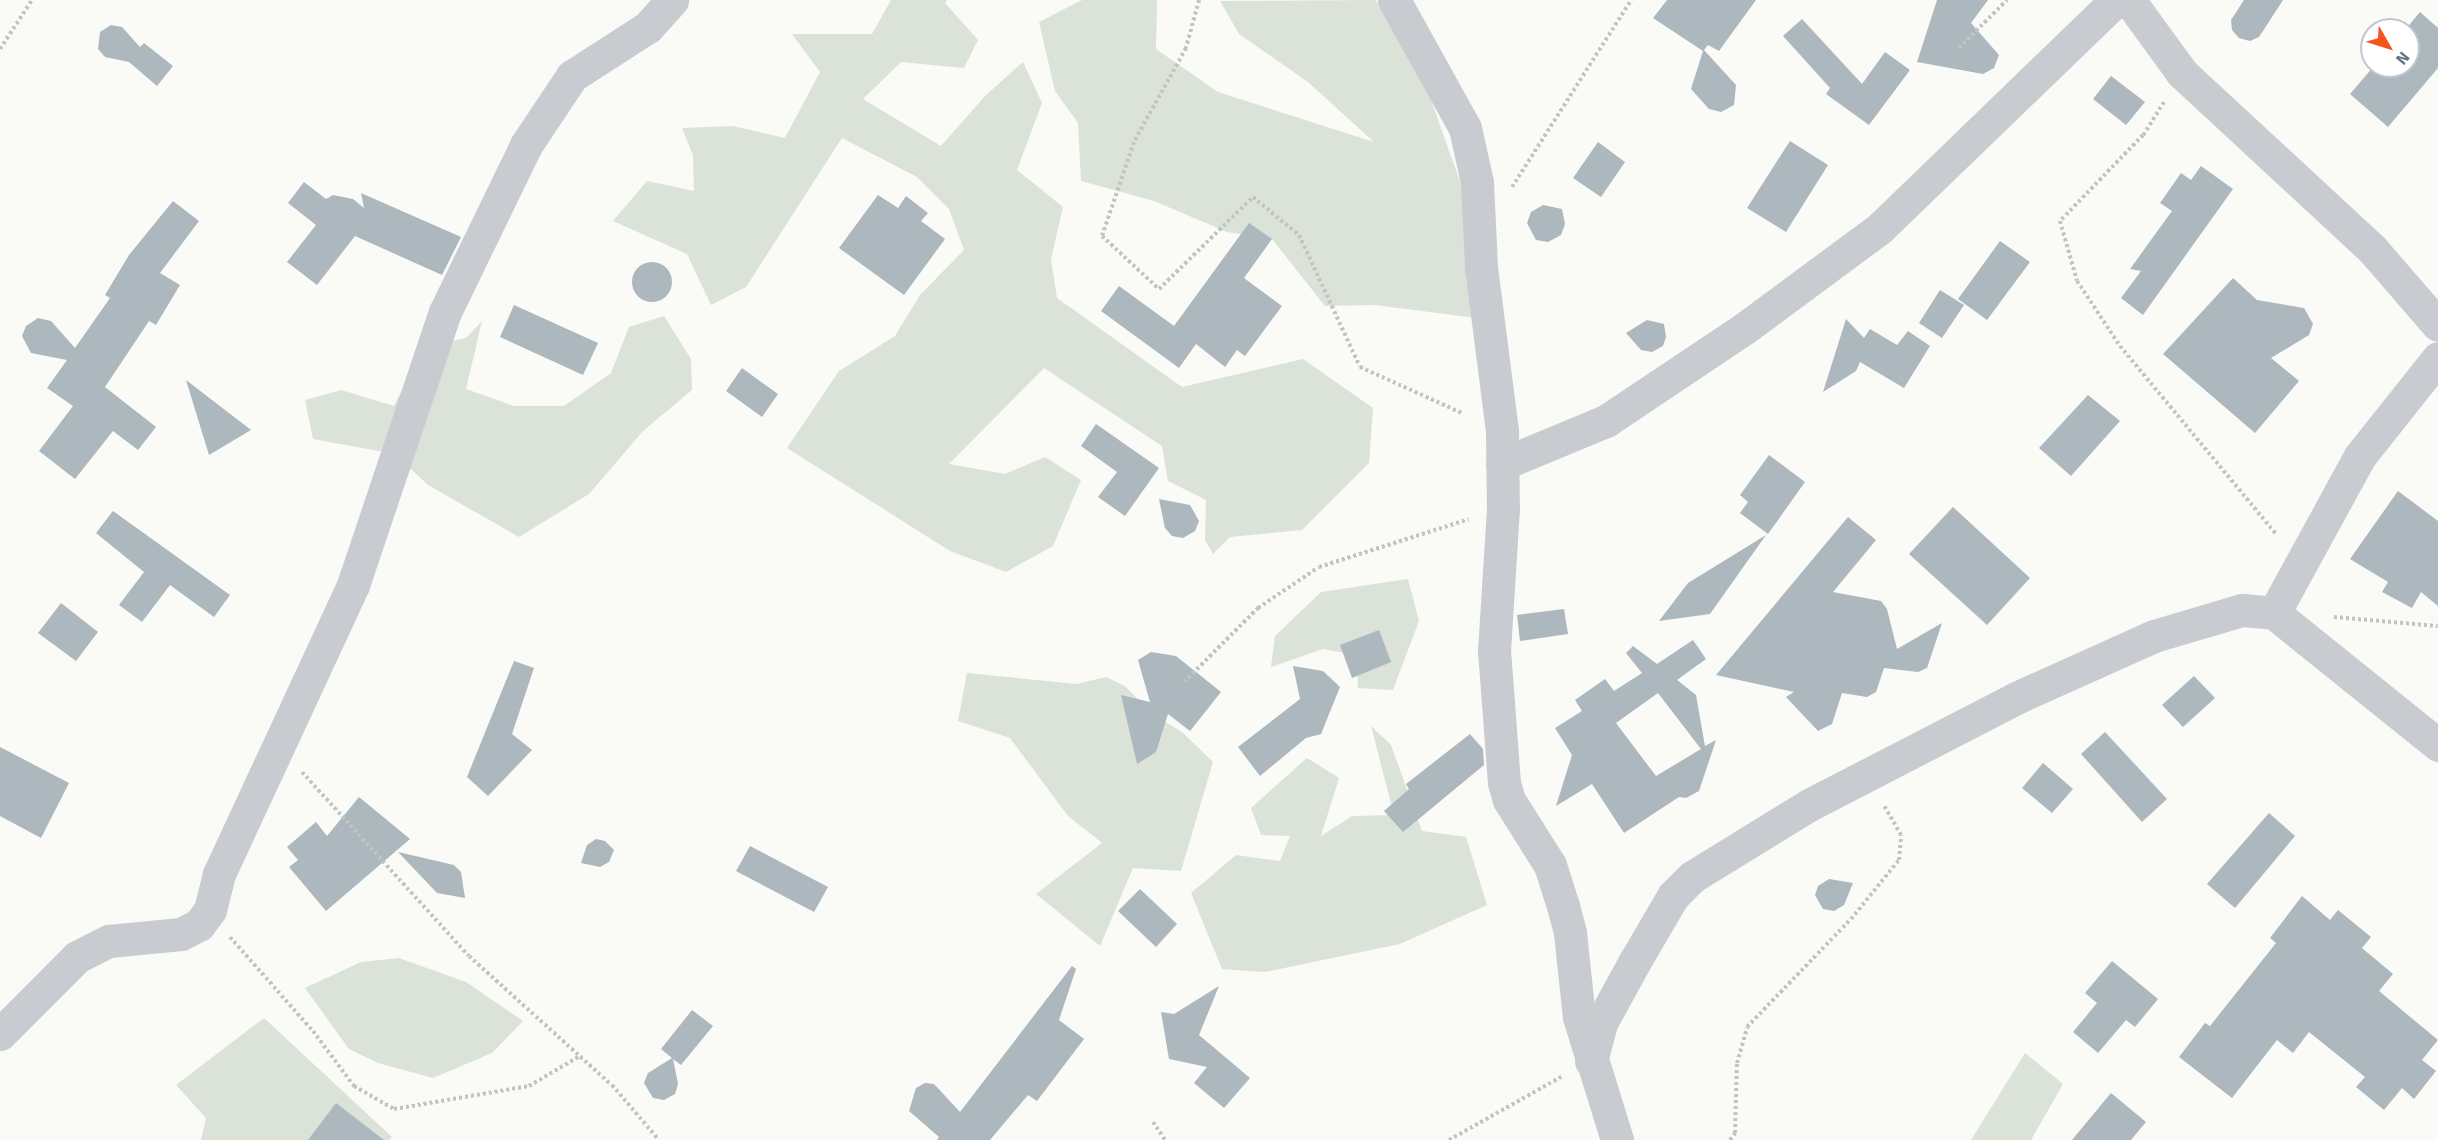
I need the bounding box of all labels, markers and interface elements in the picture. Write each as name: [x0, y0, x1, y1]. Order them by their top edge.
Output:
north arrow: [2360, 18, 2420, 78]
text: N: [2391, 47, 2414, 69]

